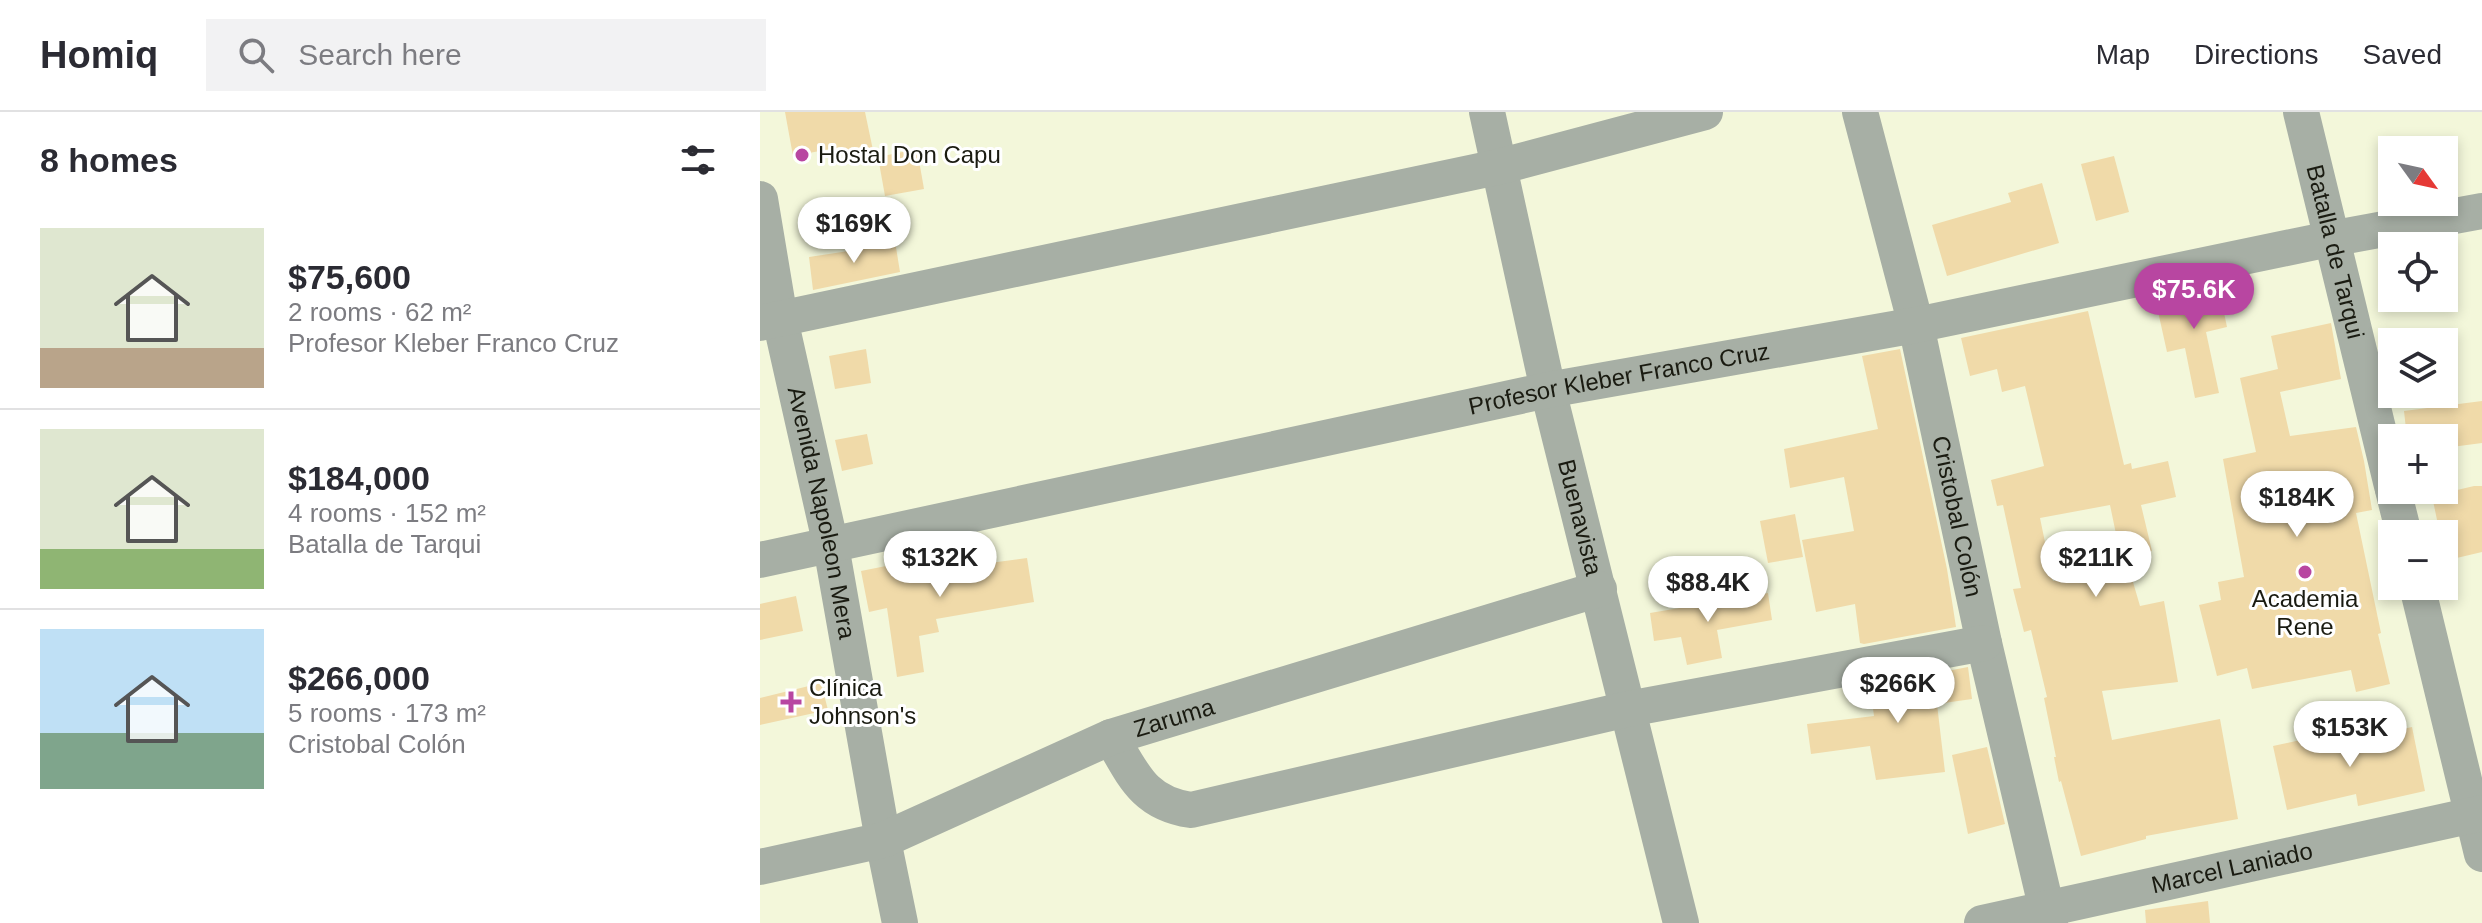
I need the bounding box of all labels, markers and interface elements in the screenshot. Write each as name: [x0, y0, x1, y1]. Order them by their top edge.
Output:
search box: [206, 19, 766, 91]
icon: search: [234, 33, 278, 77]
text: Homiq: [40, 34, 158, 76]
text: Search here: [298, 38, 462, 71]
text: Map: [2096, 39, 2150, 70]
text: Directions: [2194, 39, 2319, 70]
text: Saved: [2363, 39, 2442, 70]
north arrow: [2378, 136, 2458, 216]
map controls: [2378, 136, 2458, 600]
icon: filters: [676, 138, 720, 182]
text: 8 homes: [40, 141, 178, 179]
place label: Hostal Don Capu: [818, 141, 1001, 168]
marker: Hostal Don Capu: [793, 146, 811, 164]
street label: Batalla de Tarqui: [2301, 162, 2370, 342]
pin: $169K: [798, 197, 910, 265]
text: $169K: [816, 208, 892, 238]
button: locate: [2378, 232, 2458, 312]
text: $75,600: [288, 258, 411, 296]
icon: home: [104, 260, 200, 356]
pin: $75.6K: [2129, 263, 2259, 331]
text: $75.6K: [2152, 274, 2236, 304]
text: 2 rooms · 62 m²: [288, 297, 472, 327]
text: Profesor Kleber Franco Cruz: [288, 328, 619, 358]
button: layers: [2378, 328, 2458, 408]
street label: Profesor Kleber Franco Cruz: [1466, 337, 1772, 420]
street label: Avenida Napoleon Mera: [783, 384, 861, 642]
button: +: [2378, 424, 2458, 504]
street label: Cristobal Colón: [1927, 433, 1988, 599]
street label: Buenavista: [1553, 456, 1608, 579]
text: $184,000: [288, 459, 430, 497]
icon: home: [104, 461, 200, 557]
pin: $184K: [2241, 471, 2353, 539]
text: $184K: [2259, 482, 2335, 512]
text: 4 rooms · 152 m²: [288, 498, 486, 528]
button: −: [2378, 520, 2458, 600]
text: Batalla de Tarqui: [288, 529, 481, 559]
pin: $132K: [884, 531, 996, 599]
pin: $211K: [2040, 531, 2152, 599]
text: $132K: [902, 542, 978, 572]
text: $211K: [2058, 542, 2134, 572]
pin: $88.4K: [1643, 556, 1773, 624]
marker: Academia Rene: [2296, 563, 2314, 581]
text: $88.4K: [1666, 567, 1750, 597]
place label: Academia Rene: [2252, 585, 2359, 640]
pin: $266K: [1842, 657, 1954, 725]
text: $266,000: [288, 659, 430, 697]
icon: home: [104, 661, 200, 757]
text: $266K: [1860, 668, 1936, 698]
place label: Clínica Johnson's: [809, 674, 916, 729]
marker: Clínica Johnson's: [780, 691, 802, 713]
street label: Zaruma: [1130, 692, 1218, 742]
text: 5 rooms · 173 m²: [288, 698, 486, 728]
pin: $153K: [2294, 701, 2406, 769]
text: $153K: [2312, 712, 2388, 742]
text: Cristobal Colón: [288, 729, 466, 759]
street label: Marcel Laniado: [2149, 837, 2315, 898]

